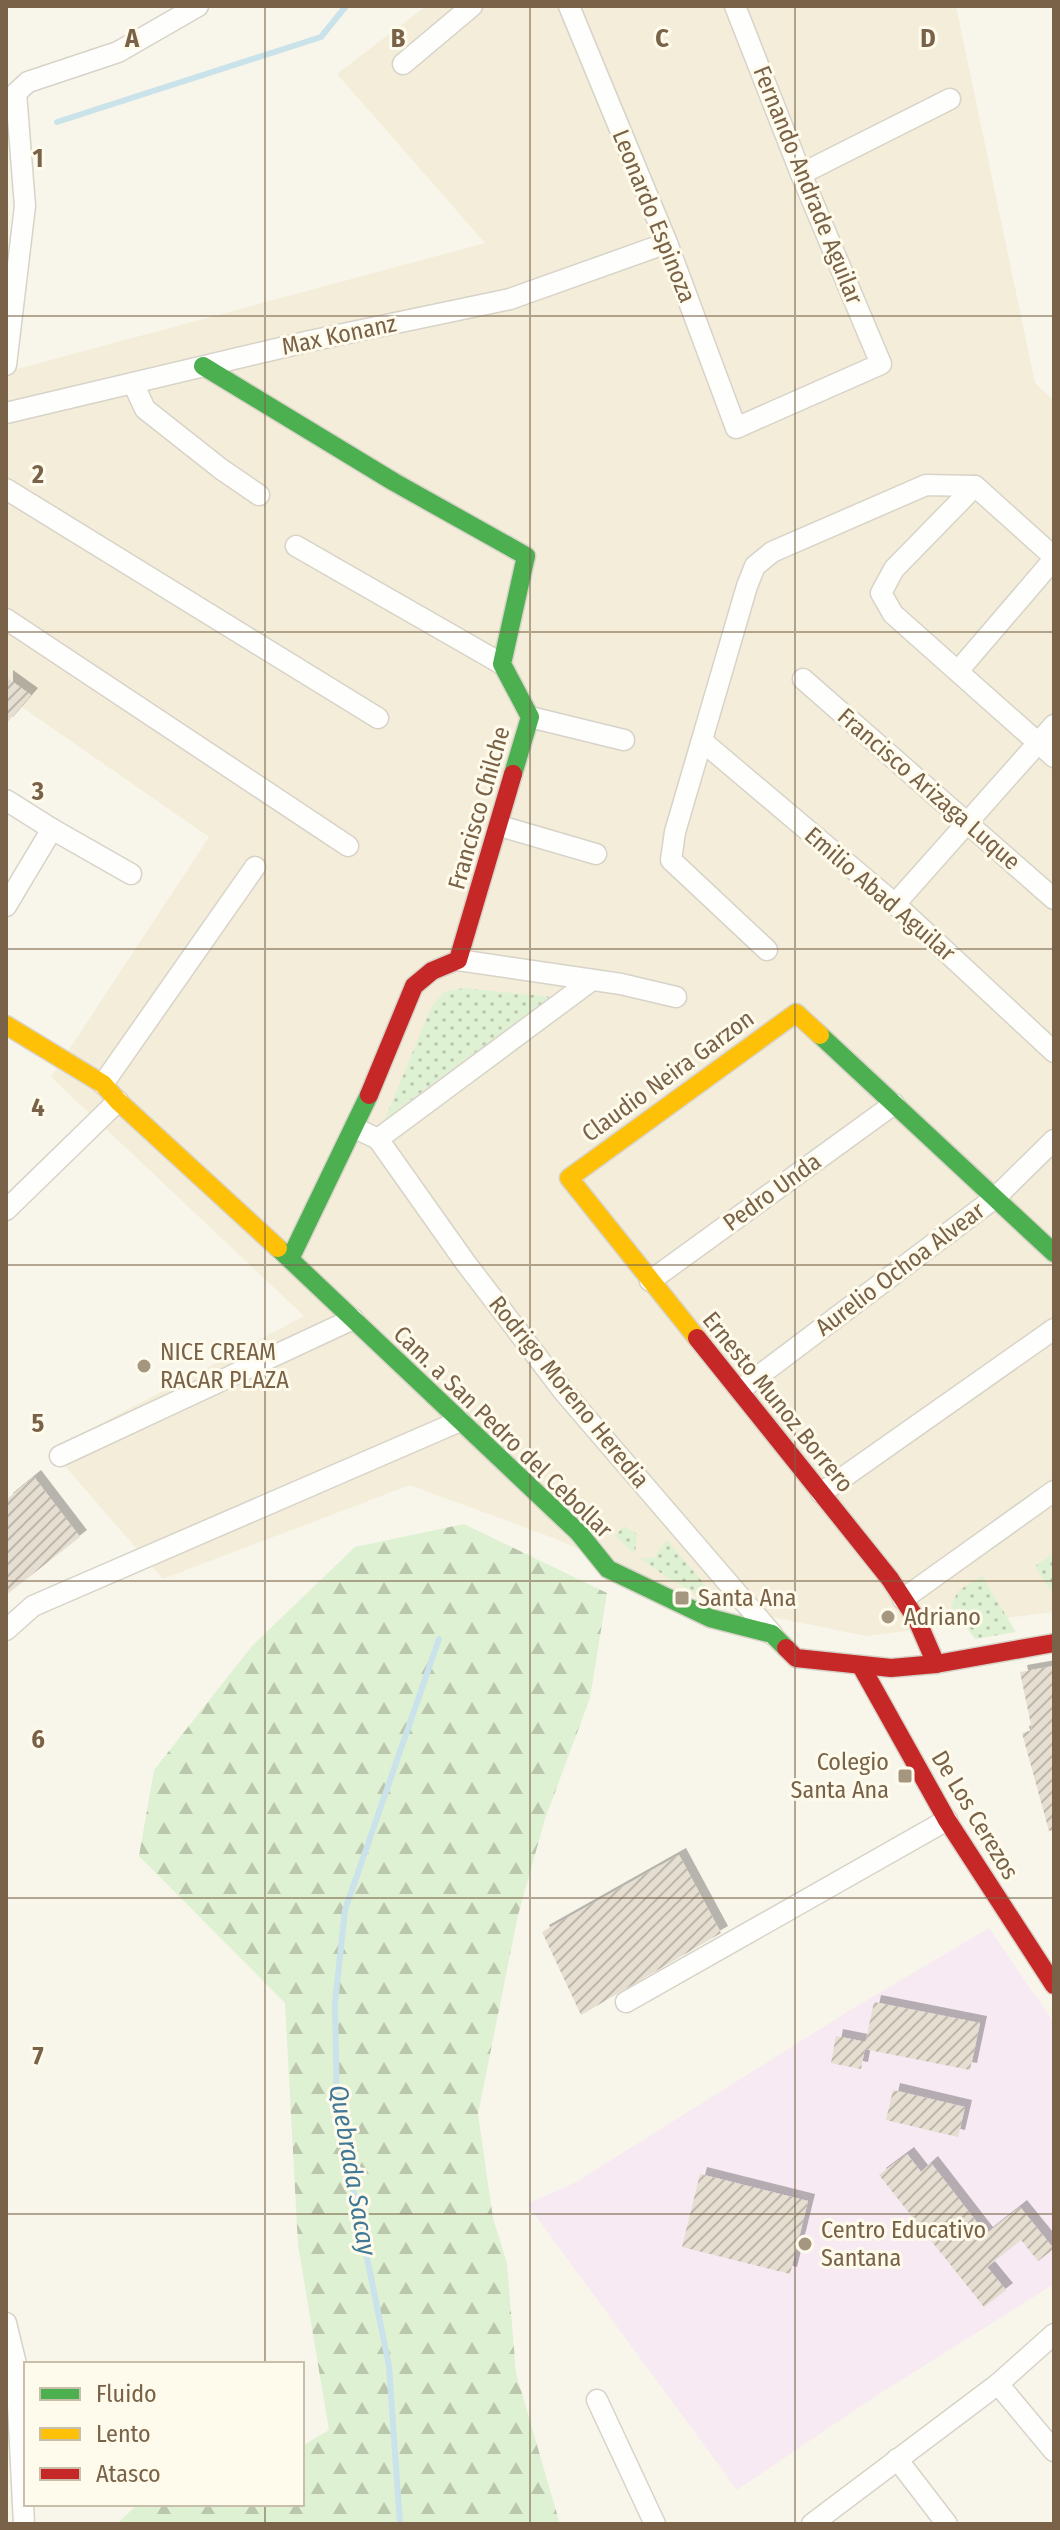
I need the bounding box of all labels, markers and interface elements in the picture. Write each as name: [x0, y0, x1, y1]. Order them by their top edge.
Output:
text: A: [124, 23, 140, 54]
text: B: [391, 23, 406, 54]
text: C: [655, 23, 669, 54]
text: D: [920, 23, 936, 54]
street label: Fernando Andrade Aguilar: [747, 62, 869, 309]
street label: Leonardo Espinoza: [607, 125, 701, 307]
text: 1: [33, 143, 44, 174]
street label: Max Konanz: [279, 309, 399, 361]
text: 2: [31, 459, 44, 490]
street label: Francisco Arizaga Luque: [832, 702, 1026, 876]
street label: Francisco Chilche: [442, 723, 516, 893]
text: 3: [31, 776, 44, 807]
street label: Emilio Abad Aguilar: [799, 821, 961, 967]
street label: Claudio Neira Garzon: [577, 1004, 759, 1148]
text: 4: [31, 1092, 45, 1123]
street label: Pedro Unda: [718, 1147, 826, 1237]
street label: Aurelio Ochoa Alvear: [810, 1196, 990, 1342]
street label: Rodrigo Moreno Heredia: [483, 1290, 655, 1494]
street label: Ernesto Munoz Borrero: [697, 1306, 859, 1498]
street label: Cam. a San Pedro del Cebollar: [388, 1320, 619, 1544]
place label: NICE CREAM RACAR PLAZA: [160, 1338, 289, 1394]
marker: NICE CREAM RACAR PLAZA: [135, 1357, 153, 1375]
text: 5: [32, 1408, 45, 1439]
place label: Santa Ana: [698, 1584, 796, 1612]
marker: Santa Ana: [673, 1589, 691, 1607]
place label: Adriano: [904, 1603, 981, 1631]
marker: Adriano: [879, 1608, 897, 1626]
text: 6: [31, 1724, 45, 1755]
street label: De Los Cerezos: [926, 1746, 1024, 1884]
place label: Colegio Santa Ana: [791, 1748, 889, 1804]
marker: Colegio Santa Ana: [896, 1767, 914, 1785]
text: 7: [32, 2041, 44, 2072]
water label: Quebrada Sacay: [322, 2082, 383, 2259]
place label: Centro Educativo Santana: [821, 2216, 986, 2272]
marker: Centro Educativo Santana: [796, 2235, 814, 2253]
legend: [24, 2362, 304, 2506]
text: Fluido: [96, 2380, 157, 2408]
text: Lento: [96, 2420, 151, 2448]
text: Atasco: [96, 2460, 161, 2488]

